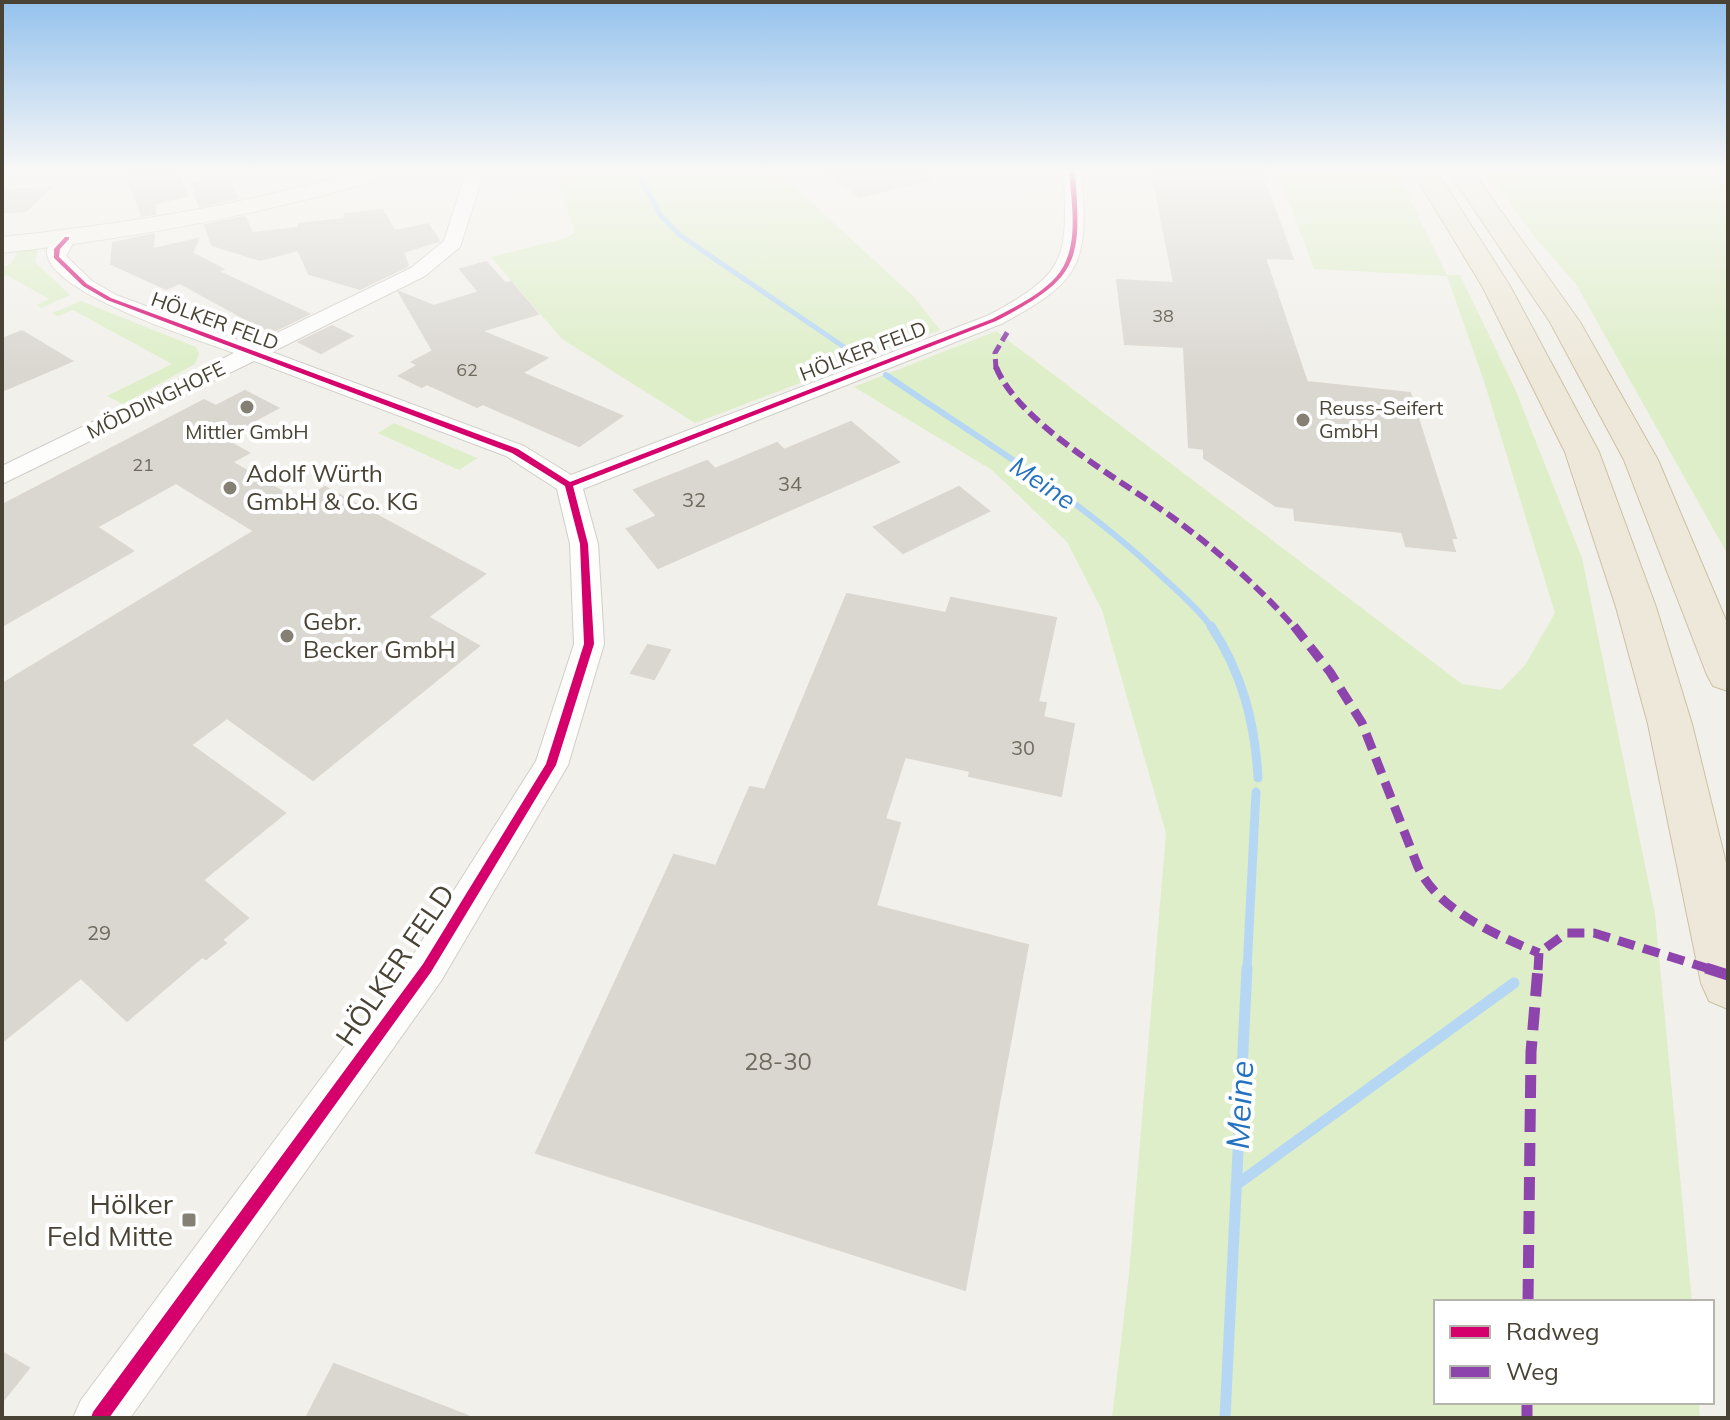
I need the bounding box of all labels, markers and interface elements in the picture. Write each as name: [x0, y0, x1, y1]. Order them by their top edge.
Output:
street label: HÖLKER FELD: [148, 286, 282, 355]
house number: 38: [1152, 304, 1174, 327]
street label: HÖLKER FELD: [796, 315, 930, 386]
street label: MÖDDINGHOFE: [82, 355, 229, 444]
house number: 62: [456, 358, 478, 381]
place label: Reuss-Seifert GmbH: [1319, 395, 1443, 443]
marker: Mittler GmbH: [238, 398, 256, 416]
marker: Reuss-Seifert GmbH: [1294, 411, 1312, 429]
place label: Mittler GmbH: [185, 419, 309, 444]
water label: Meine: [1004, 449, 1082, 516]
house number: 21: [132, 453, 154, 476]
place label: Adolf Würth GmbH & Co. KG: [246, 458, 419, 516]
house number: 34: [778, 471, 802, 496]
marker: Adolf Würth GmbH & Co. KG: [221, 479, 239, 497]
house number: 32: [682, 487, 706, 512]
place label: Gebr. Becker GmbH: [303, 606, 456, 664]
marker: Gebr. Becker GmbH: [278, 627, 296, 645]
house number: 30: [1011, 735, 1035, 760]
street label: HÖLKER FELD: [328, 877, 462, 1052]
house number: 29: [87, 920, 111, 945]
house number: 28-30: [744, 1046, 812, 1076]
water label: Meine: [1217, 1060, 1261, 1150]
place label: Hölker Feld Mitte: [47, 1186, 174, 1253]
marker: Hölker Feld Mitte: [180, 1211, 198, 1229]
legend: [1434, 1300, 1714, 1404]
text: Radweg: [1506, 1316, 1600, 1346]
text: Weg: [1506, 1356, 1559, 1386]

